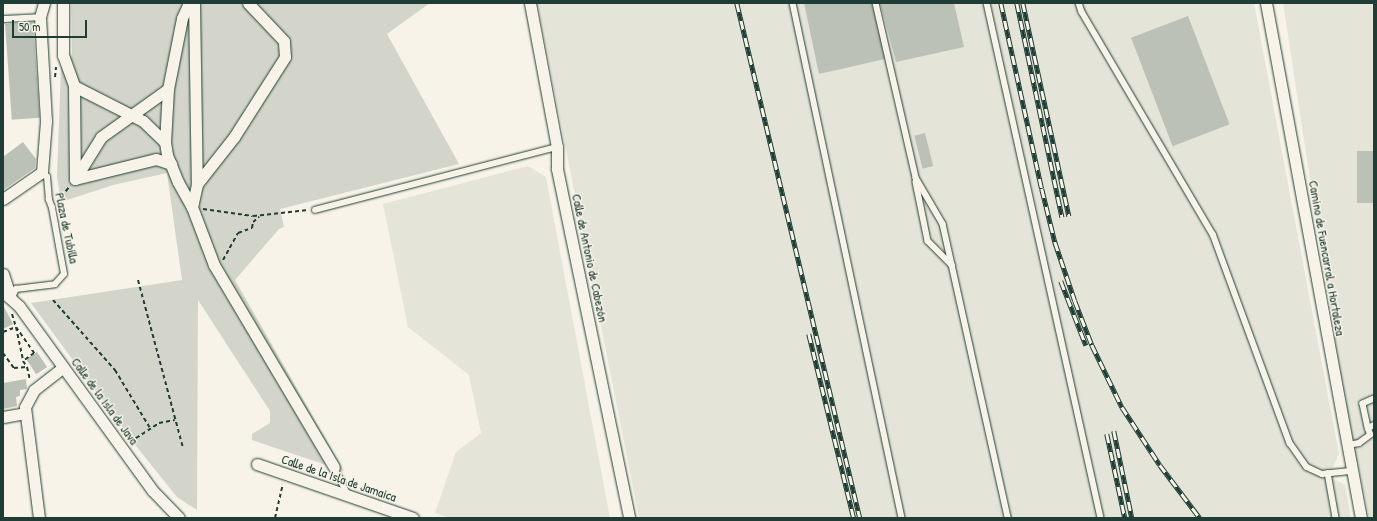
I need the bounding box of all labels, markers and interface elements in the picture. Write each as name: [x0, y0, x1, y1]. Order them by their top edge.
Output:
scale bar: [14, 12, 89, 38]
text: 50 m: [19, 18, 40, 35]
street label: Camino de Fuencarral a Hortaleza: [1306, 179, 1348, 337]
street label: Plaza de Tubilla: [52, 191, 82, 265]
street label: Calle de Antonio de Cabezón: [569, 192, 611, 324]
street label: Calle de la Isla de Java: [68, 354, 142, 448]
street label: Calle de la Isla de Jamaica: [279, 451, 399, 505]

